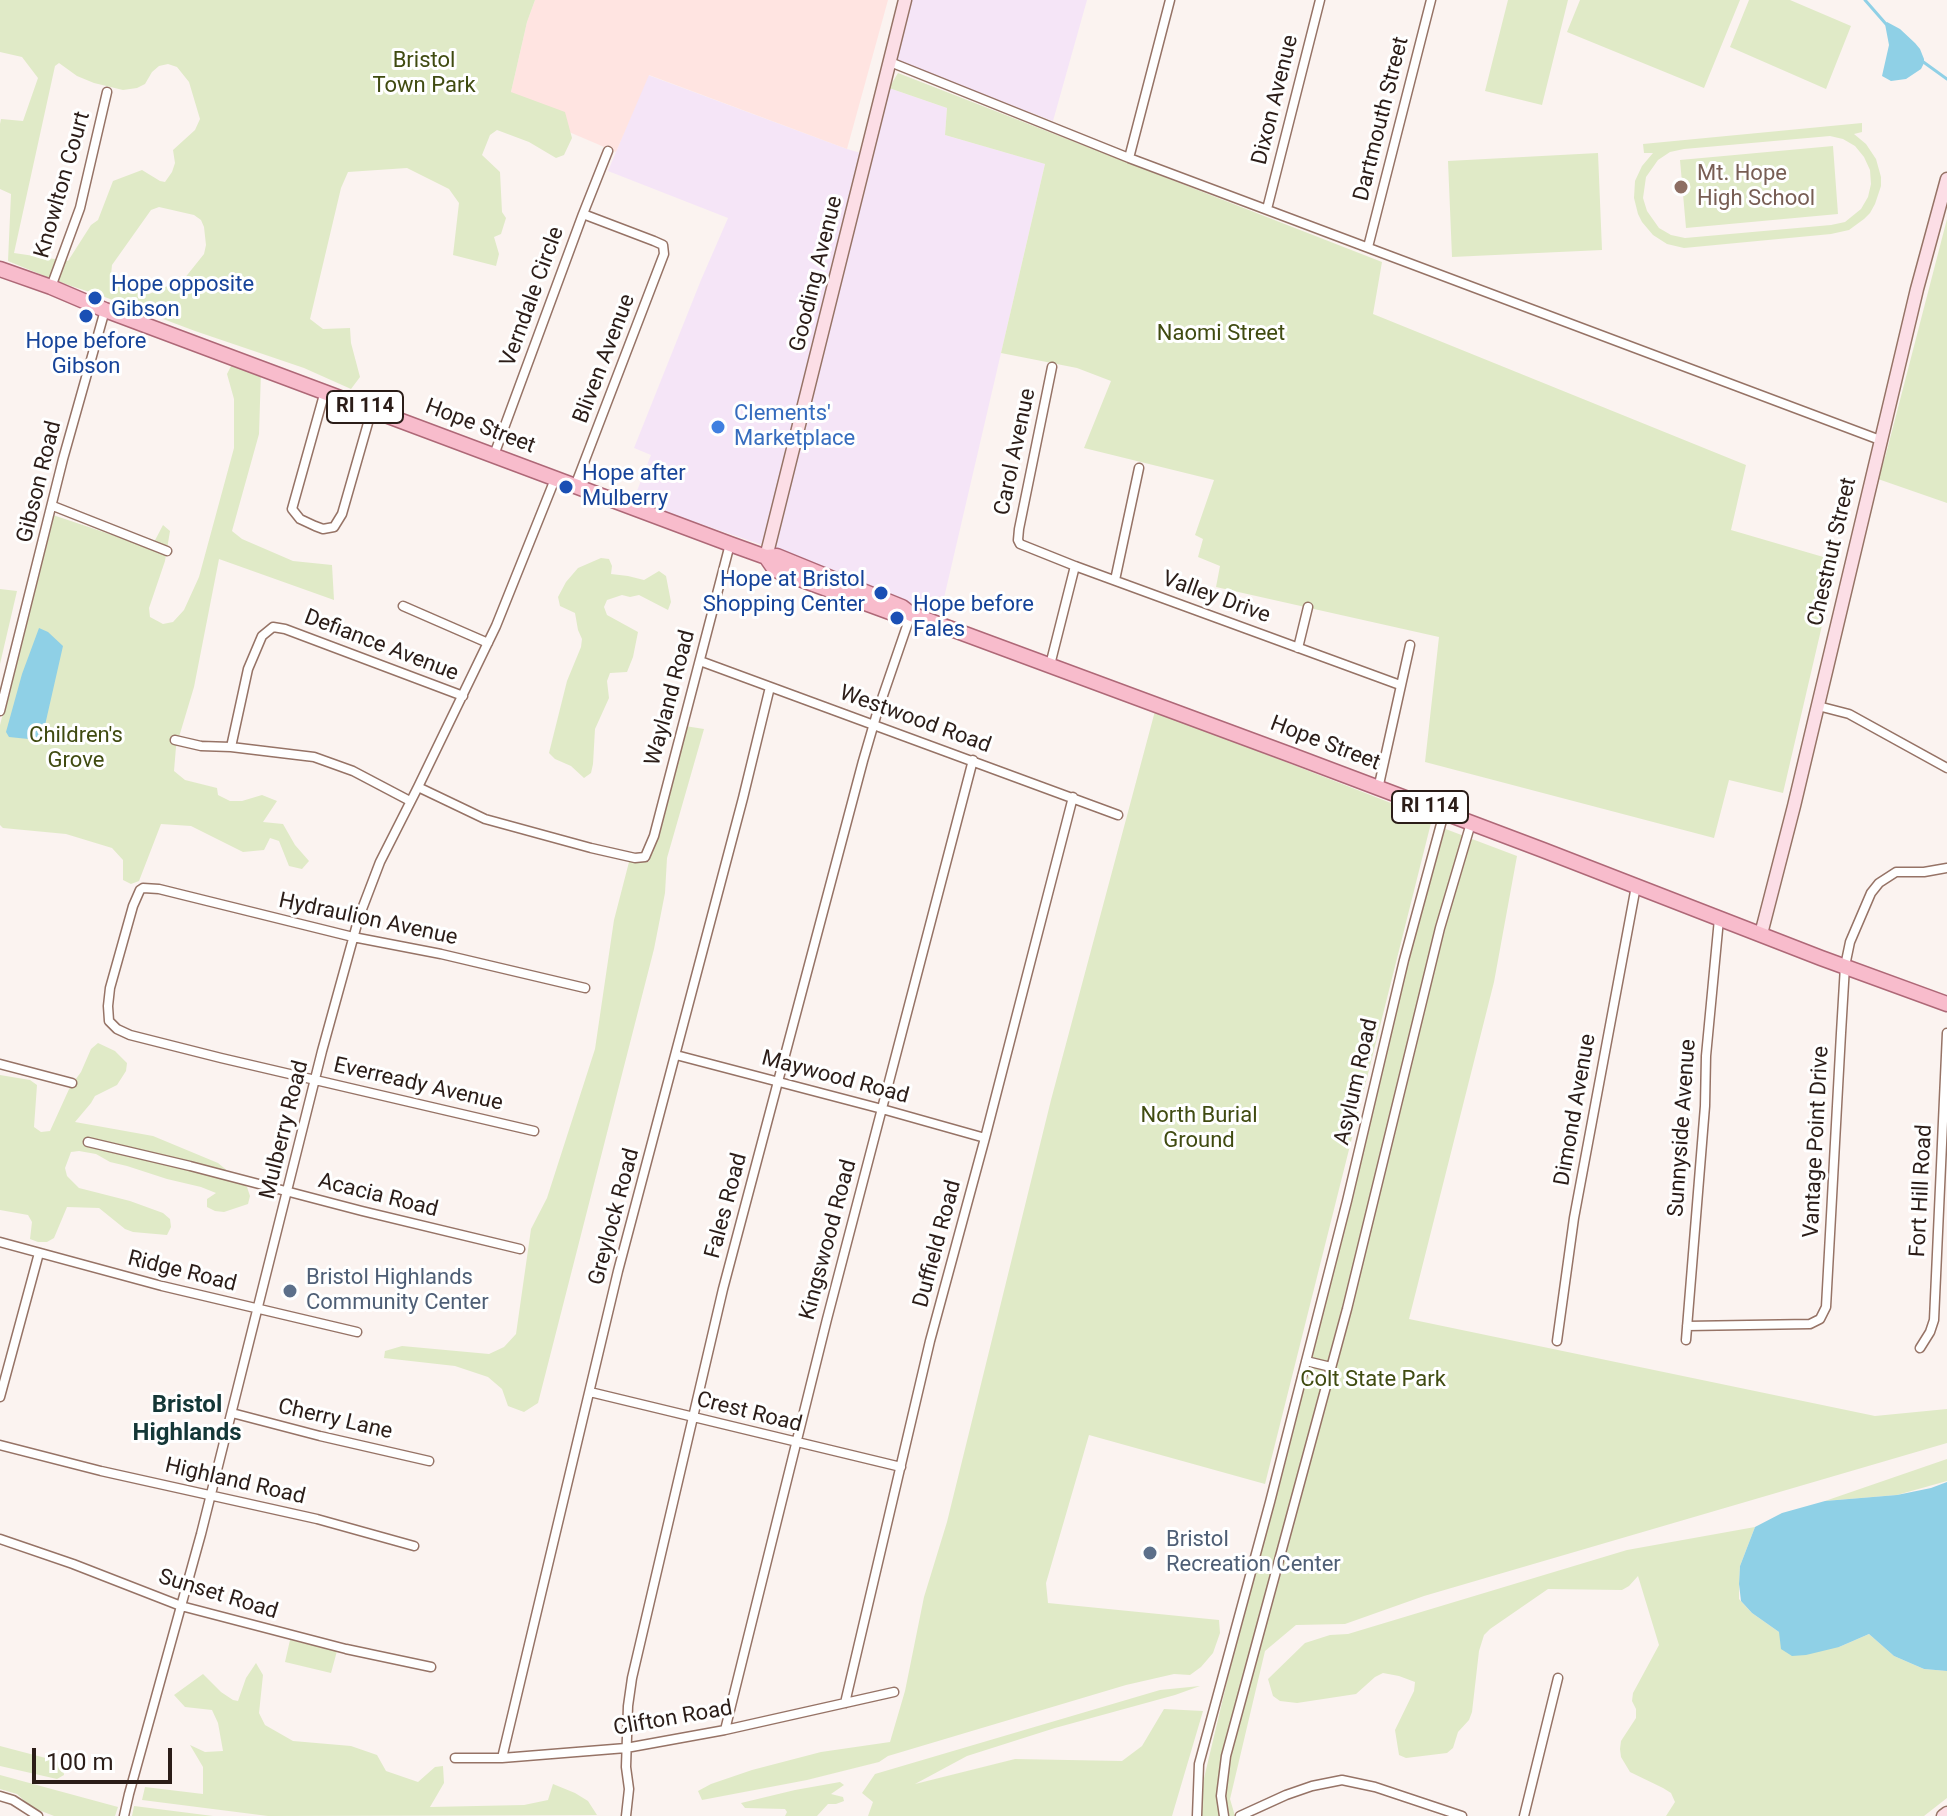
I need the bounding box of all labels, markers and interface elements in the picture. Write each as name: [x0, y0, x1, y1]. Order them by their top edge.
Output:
street label: Dixon Avenue: [1247, 32, 1305, 168]
street label: Dartmouth Street: [1349, 34, 1415, 204]
park label: Bristol Town Park: [372, 48, 476, 100]
street label: Knowlton Court: [29, 109, 97, 261]
place label: Mt. Hope High School: [1697, 161, 1815, 212]
marker: Mt. Hope High School: [1672, 178, 1690, 196]
street label: Gooding Avenue: [785, 193, 849, 355]
street label: Verndale Circle: [495, 223, 571, 371]
place label: Hope opposite Gibson: [111, 272, 254, 324]
marker: Hope opposite Gibson: [86, 289, 104, 307]
street label: Bliven Avenue: [568, 291, 642, 427]
marker: Hope before Gibson: [77, 307, 95, 325]
park label: Naomi Street: [1157, 321, 1285, 347]
place label: Hope before Gibson: [26, 329, 146, 380]
street label: Carol Avenue: [990, 386, 1042, 518]
road number: RI 114: [327, 391, 403, 423]
street label: Hope Street: [421, 394, 539, 460]
place label: Clements' Marketplace: [734, 401, 855, 452]
street label: Gibson Road: [12, 418, 68, 546]
marker: Clements' Marketplace: [709, 418, 727, 436]
place label: Hope after Mulberry: [582, 461, 686, 512]
street label: Chestnut Street: [1803, 475, 1863, 629]
marker: Hope after Mulberry: [557, 478, 575, 496]
street label: Valley Drive: [1158, 566, 1274, 630]
place label: Hope at Bristol Shopping Center: [703, 567, 865, 618]
marker: Hope at Bristol Shopping Center: [872, 584, 890, 602]
place label: Hope before Fales: [913, 592, 1034, 644]
street label: Defiance Avenue: [300, 604, 462, 688]
marker: Hope before Fales: [888, 609, 906, 627]
street label: Wayland Road: [640, 627, 702, 769]
street label: Westwood Road: [836, 680, 994, 760]
street label: Hope Street: [1266, 711, 1384, 777]
park label: Children's Grove: [29, 723, 123, 774]
road number: RI 114: [1392, 791, 1468, 823]
street label: Hydraulion Avenue: [276, 888, 460, 952]
street label: Asylum Road: [1330, 1016, 1384, 1148]
street label: Dimond Avenue: [1550, 1032, 1602, 1188]
street label: Sunnyside Avenue: [1664, 1038, 1702, 1218]
street label: Vantage Point Drive: [1799, 1045, 1835, 1239]
street label: Maywood Road: [758, 1046, 912, 1110]
street label: Everready Avenue: [331, 1053, 505, 1117]
street label: Mulberry Road: [255, 1058, 315, 1202]
park label: North Burial Ground: [1141, 1103, 1257, 1154]
street label: Fort Hill Road: [1905, 1124, 1939, 1258]
street label: Greylock Road: [584, 1146, 646, 1288]
street label: Fales Road: [700, 1150, 754, 1262]
street label: Kingswood Road: [795, 1157, 863, 1323]
street label: Acacia Road: [315, 1168, 441, 1224]
street label: Duffield Road: [908, 1177, 968, 1311]
street label: Ridge Road: [125, 1246, 239, 1298]
place label: Bristol Highlands Community Center: [306, 1265, 489, 1316]
marker: Bristol Highlands Community Center: [281, 1282, 299, 1300]
park label: Colt State Park: [1300, 1367, 1446, 1393]
street label: Crest Road: [694, 1387, 804, 1439]
district label: Bristol Highlands: [133, 1392, 241, 1448]
street label: Cherry Lane: [275, 1394, 395, 1446]
street label: Highland Road: [162, 1453, 308, 1511]
place label: Bristol Recreation Center: [1166, 1527, 1341, 1578]
marker: Bristol Recreation Center: [1141, 1544, 1159, 1562]
street label: Sunset Road: [155, 1564, 281, 1626]
street label: Clifton Road: [611, 1696, 735, 1742]
scale bar: [36, 1732, 176, 1782]
text: 100 m: [46, 1748, 113, 1776]

